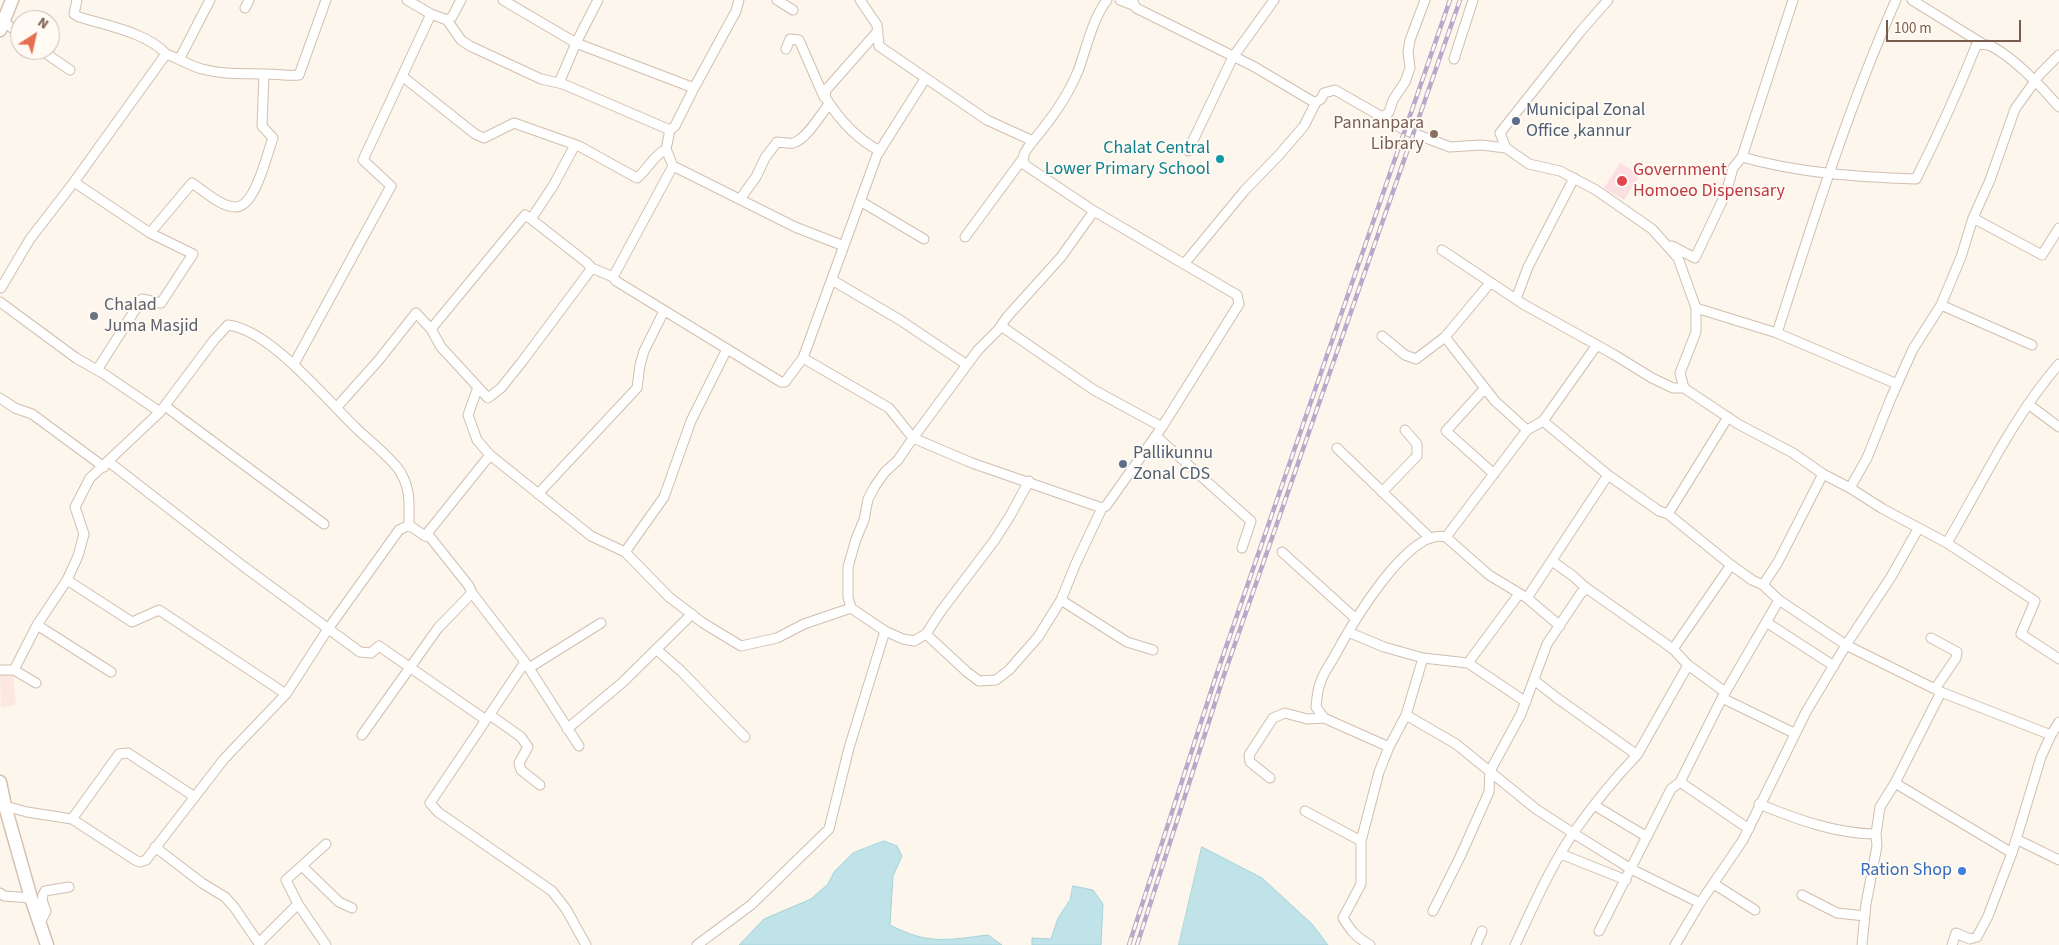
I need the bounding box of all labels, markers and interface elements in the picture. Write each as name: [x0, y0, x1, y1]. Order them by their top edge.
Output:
north arrow: [10, 10, 60, 60]
scale bar: [1889, 10, 2024, 42]
text: N: [33, 13, 53, 34]
text: 100 m: [1894, 18, 1932, 39]
place label: Municipal Zonal Office ,kannur: [1526, 100, 1645, 142]
place label: Pannanpara Library: [1333, 113, 1424, 156]
marker: Municipal Zonal Office ,kannur: [1510, 115, 1522, 127]
marker: Pannanpara Library: [1428, 128, 1440, 140]
place label: Chalat Central Lower Primary School: [1045, 138, 1210, 180]
marker: Chalat Central Lower Primary School: [1214, 153, 1226, 165]
place label: Government Homoeo Dispensary: [1633, 160, 1785, 202]
marker: Government Homoeo Dispensary: [1615, 174, 1629, 188]
place label: Chalad Juma Masjid: [104, 295, 199, 338]
marker: Chalad Juma Masjid: [88, 310, 100, 322]
place label: Pallikunnu Zonal CDS: [1133, 443, 1213, 486]
marker: Pallikunnu Zonal CDS: [1117, 458, 1129, 470]
place label: Ration Shop: [1860, 860, 1952, 882]
marker: Ration Shop: [1956, 865, 1968, 877]

